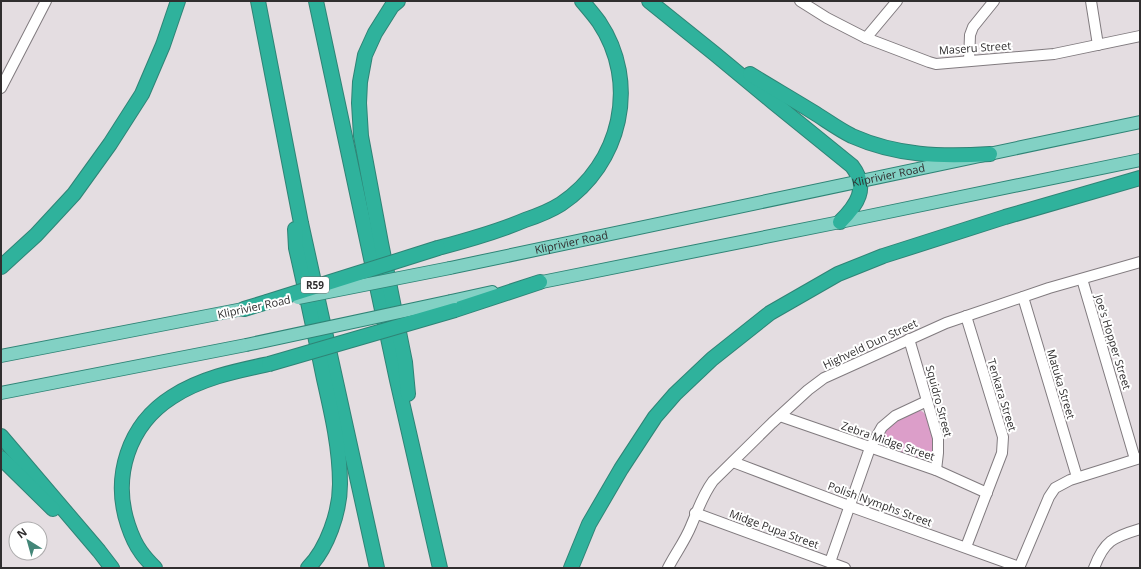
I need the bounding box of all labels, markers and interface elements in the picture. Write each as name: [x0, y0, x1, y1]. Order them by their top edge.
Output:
street label: Maseru Street: [938, 37, 1012, 58]
street label: Kliprivier Road: [850, 160, 926, 190]
street label: Kliprivier Road: [533, 227, 609, 257]
road number: R59: [301, 277, 329, 293]
street label: Kliprivier Road: [216, 291, 292, 322]
street label: Joe's Hopper Street: [1092, 292, 1135, 391]
street label: Highveld Dun Street: [820, 315, 920, 372]
street label: Matuka Street: [1044, 347, 1079, 421]
street label: Tenkara Street: [984, 357, 1021, 433]
street label: Squidro Street: [923, 363, 956, 438]
street label: Zebra Midge Street: [839, 418, 937, 464]
street label: Polish Nymphs Street: [826, 478, 934, 529]
street label: Midge Pupa Street: [727, 505, 821, 552]
north arrow: [8, 521, 48, 561]
text: N: [14, 524, 30, 541]

